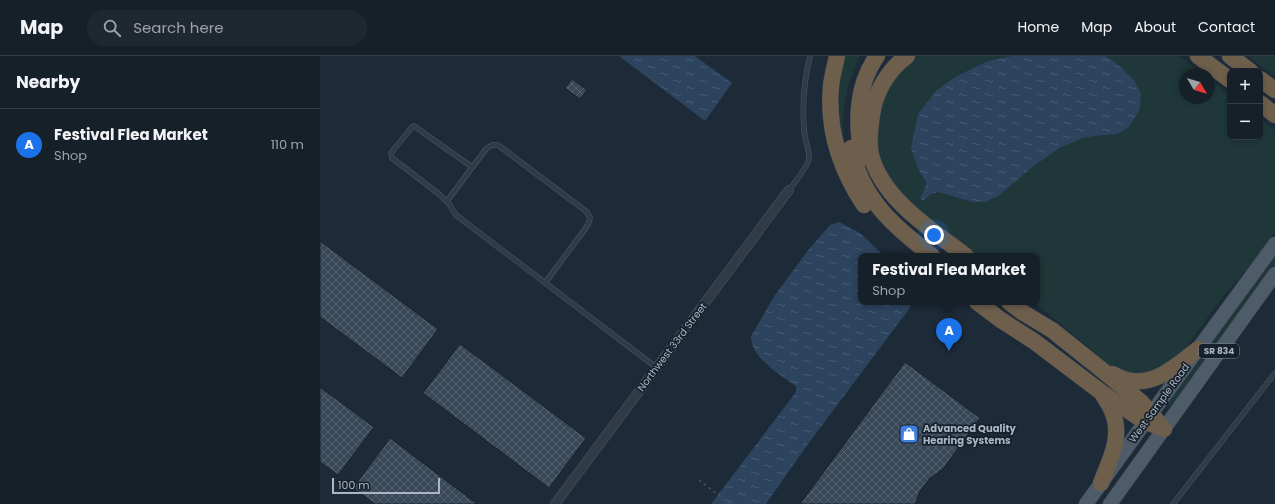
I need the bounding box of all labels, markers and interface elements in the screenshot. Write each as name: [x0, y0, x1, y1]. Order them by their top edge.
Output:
search box: [87, 10, 367, 46]
text: Map: [20, 14, 63, 41]
icon: search: [101, 17, 123, 39]
text: Search here: [133, 17, 224, 38]
text: Home: [1017, 17, 1059, 37]
text: Map: [1081, 17, 1112, 37]
text: About: [1134, 17, 1176, 37]
text: Contact: [1198, 17, 1255, 37]
north arrow: [1179, 68, 1215, 104]
map controls: [1227, 68, 1263, 140]
button: +: [1227, 68, 1263, 104]
text: Nearby: [16, 70, 80, 94]
button: −: [1227, 104, 1263, 140]
text: Festival Flea Market: [54, 124, 208, 145]
text: A: [24, 135, 34, 154]
text: 110 m: [271, 135, 304, 154]
text: Shop: [54, 146, 87, 165]
your location: [924, 225, 944, 245]
popup: [858, 253, 1040, 305]
text: Festival Flea Market: [872, 259, 1026, 280]
text: Shop: [872, 281, 905, 300]
street label: Northwest 33rd Street: [634, 299, 711, 394]
pin: A: [936, 318, 962, 351]
road number: SR 834: [1199, 344, 1239, 358]
street label: West Sample Road: [1125, 360, 1193, 446]
place label: Advanced Quality Hearing Systems: [923, 421, 1016, 448]
shop icon: Advanced Quality Hearing Systems: [898, 423, 920, 445]
scale bar: [332, 476, 440, 495]
text: 100 m: [338, 477, 370, 493]

